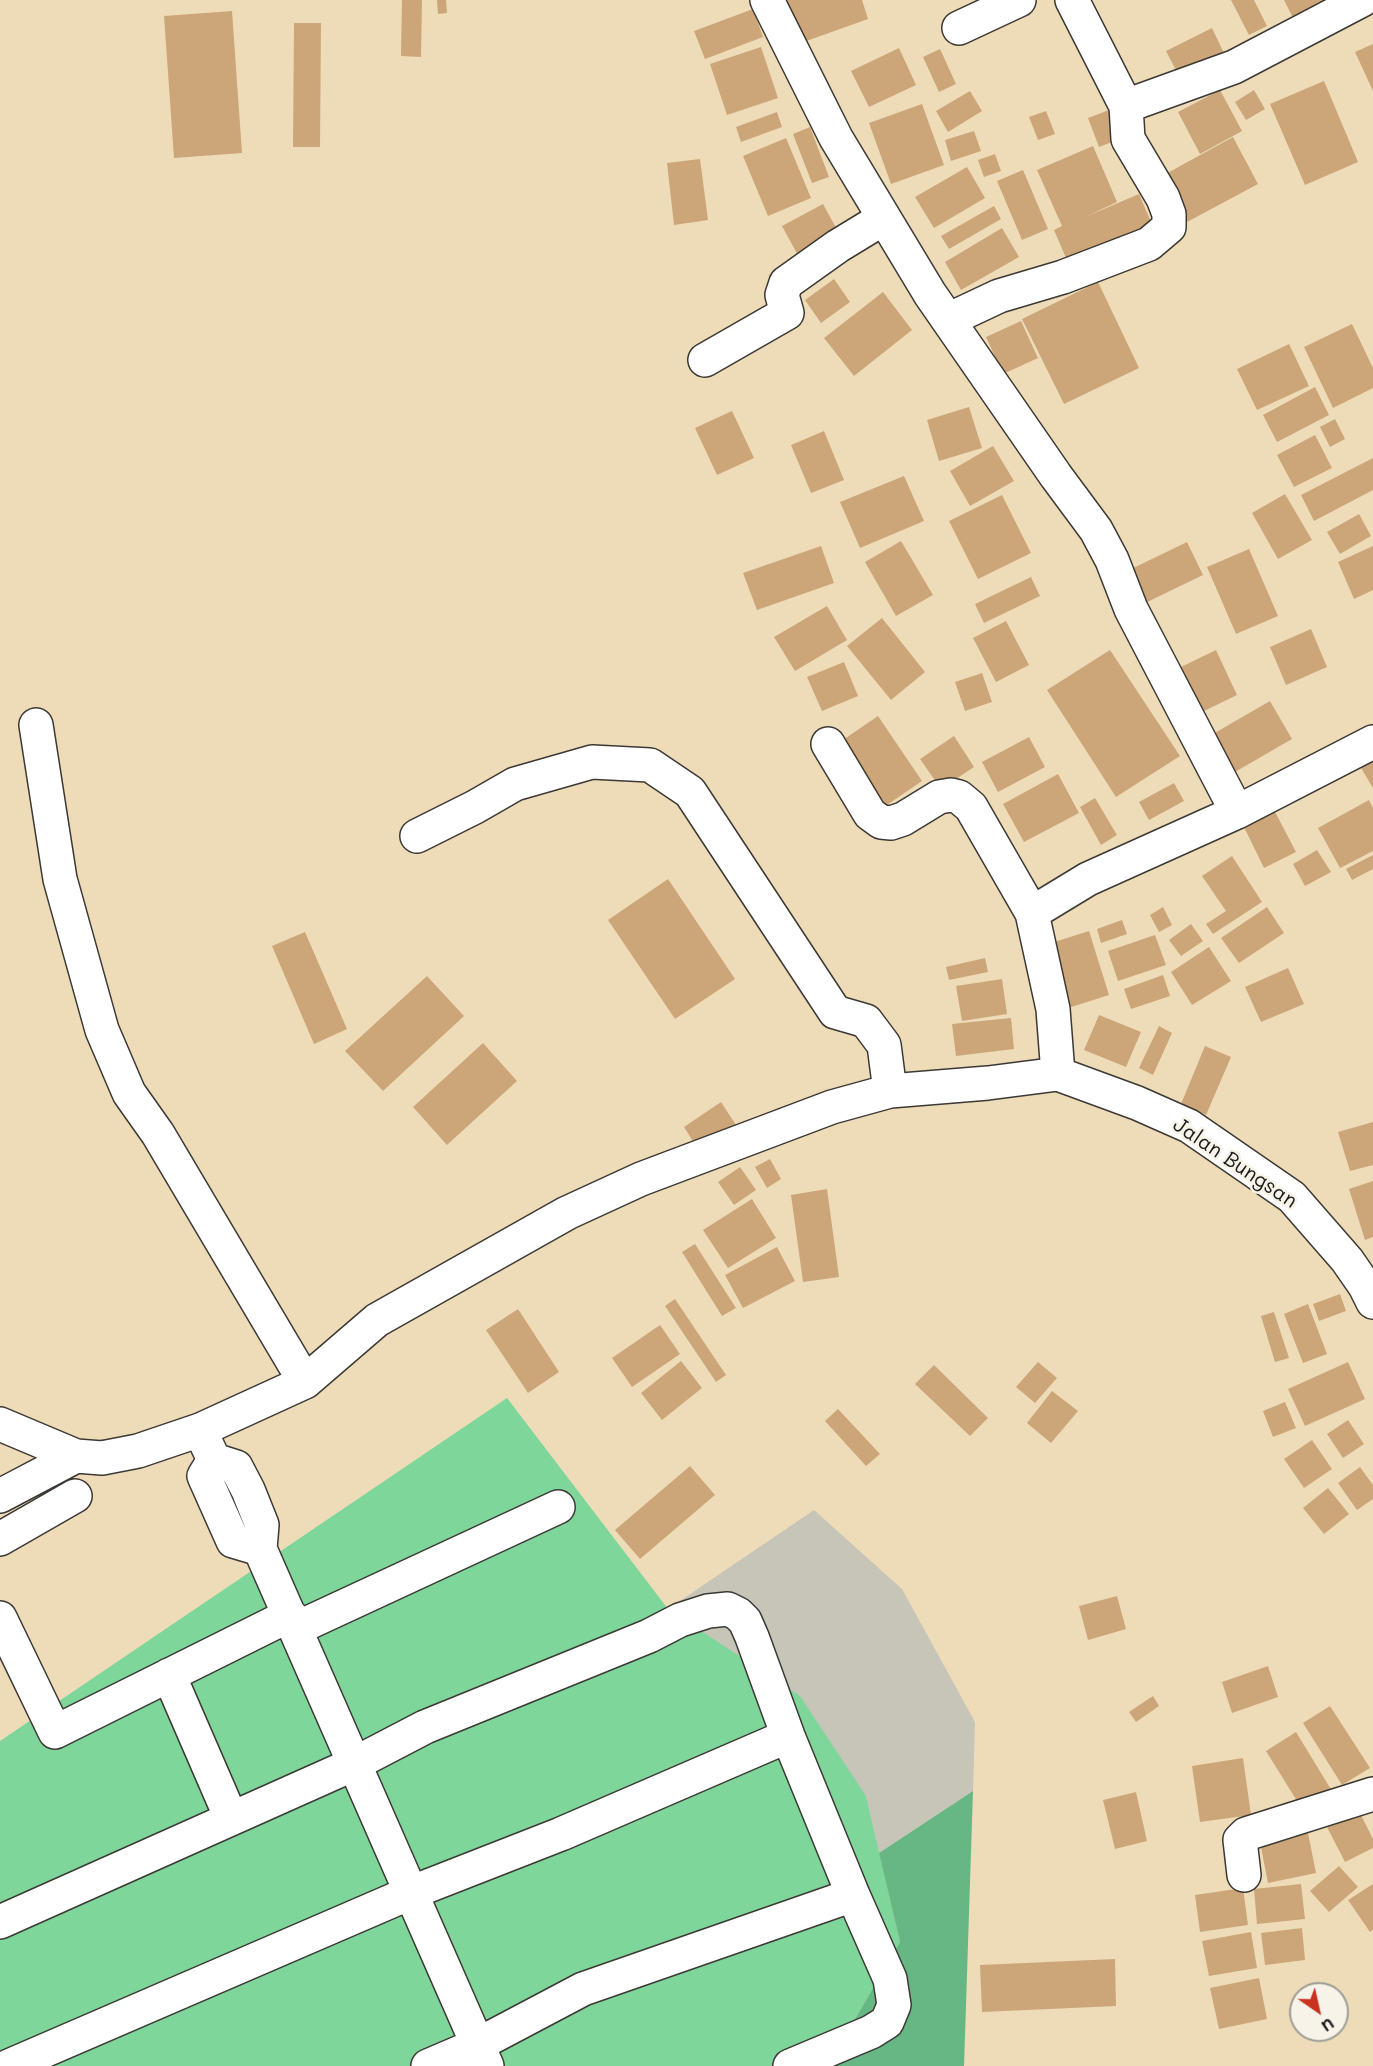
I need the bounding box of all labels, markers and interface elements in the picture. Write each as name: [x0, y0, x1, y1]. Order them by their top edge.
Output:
street label: Jalan Bungsan: [1168, 1112, 1302, 1214]
north arrow: [1289, 1982, 1349, 2042]
text: U: [1318, 2014, 1339, 2038]

